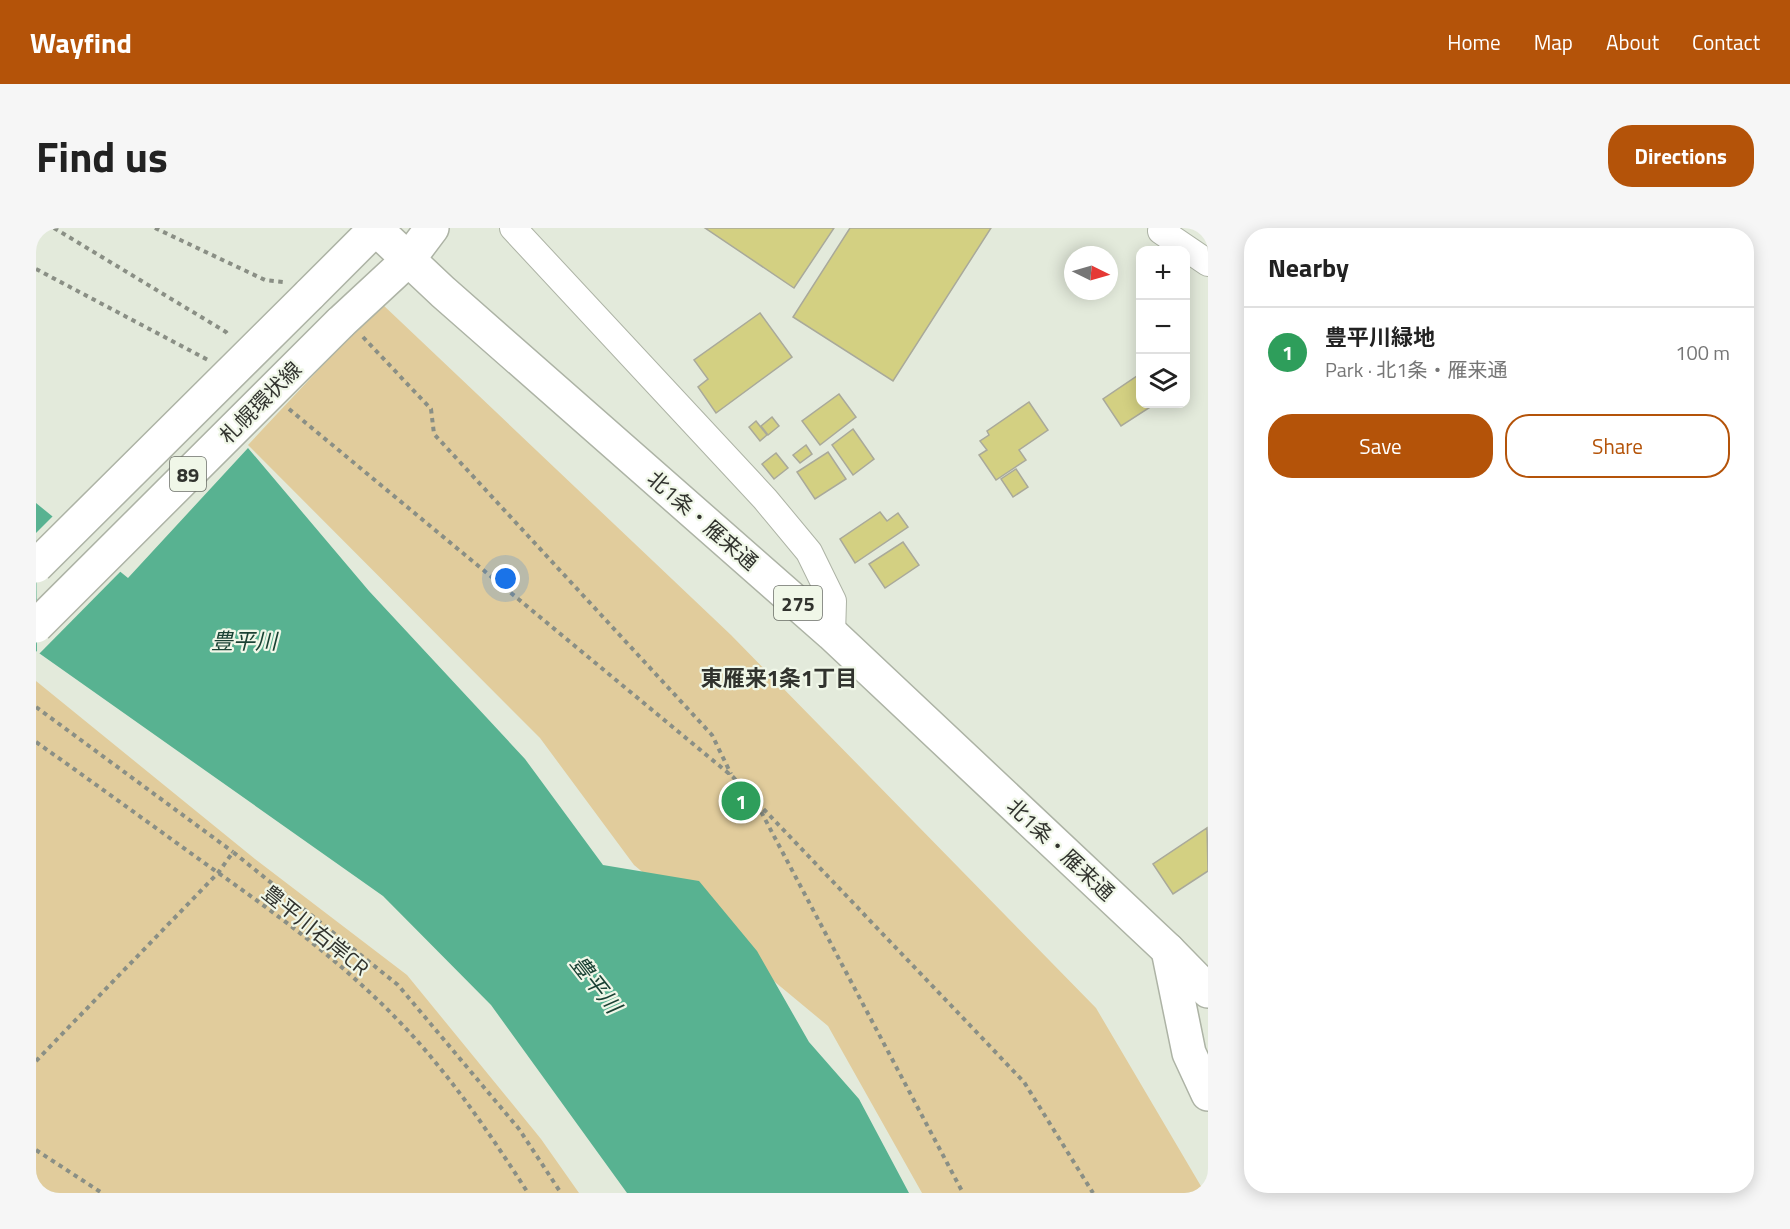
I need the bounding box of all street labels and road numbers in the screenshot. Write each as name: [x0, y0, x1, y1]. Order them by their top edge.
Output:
street label: 札幌環状線: [212, 354, 308, 450]
road number: 89: [170, 457, 206, 491]
street label: 北1条・雁来通: [641, 463, 765, 577]
road number: 275: [774, 586, 822, 620]
street label: 北1条・雁来通: [1000, 790, 1122, 908]
street label: 豊平川右岸CR: [256, 877, 376, 983]

